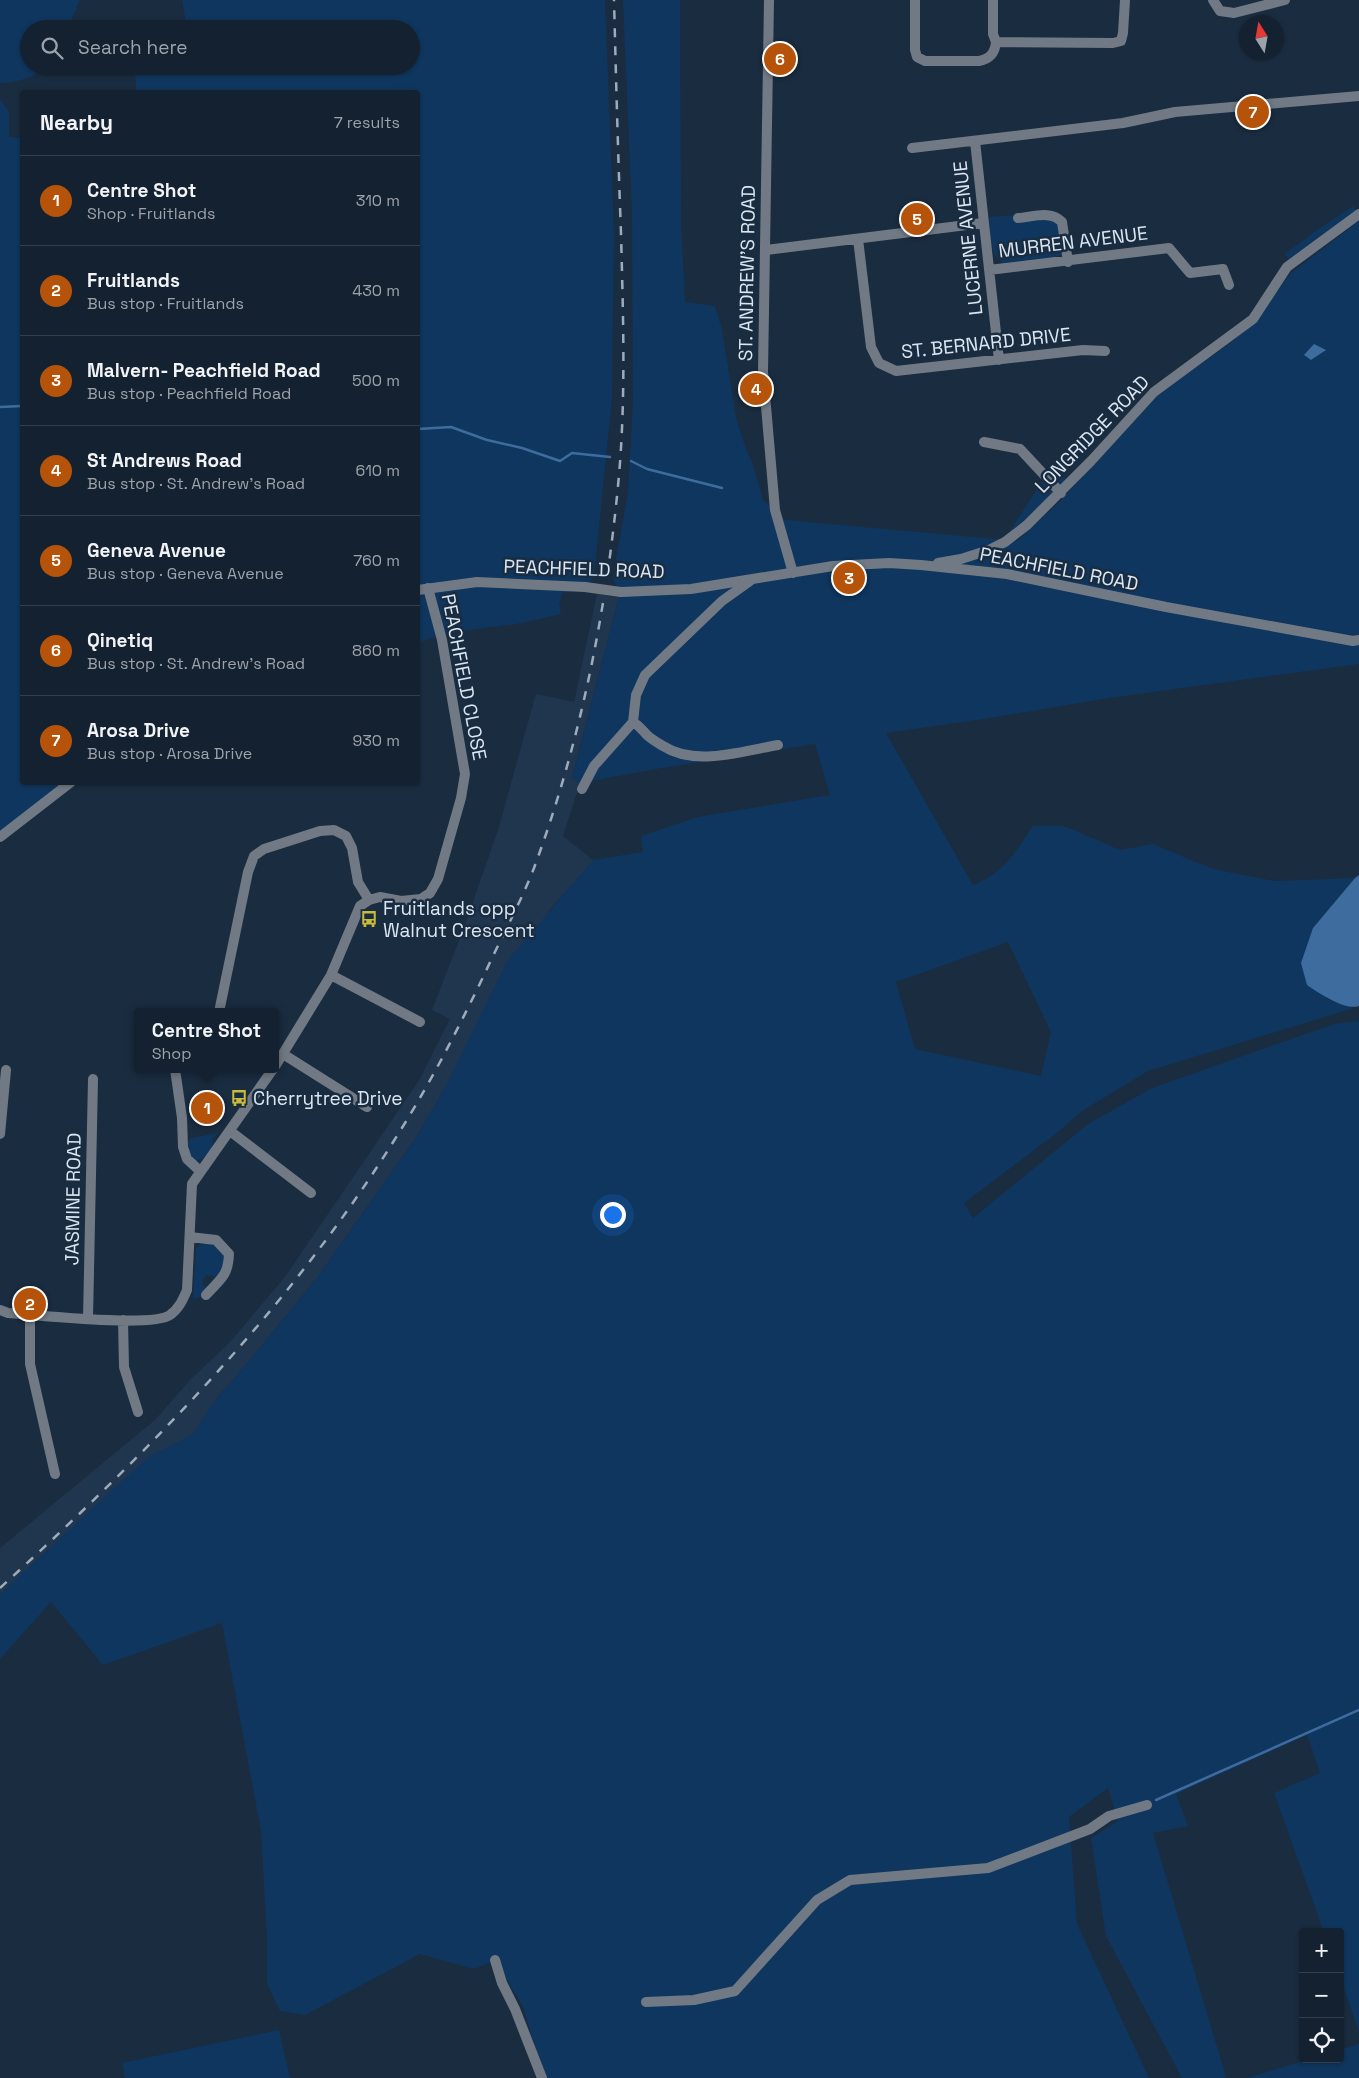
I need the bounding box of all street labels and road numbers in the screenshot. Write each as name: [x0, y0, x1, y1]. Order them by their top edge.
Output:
street label: LUCERNE AVENUE: [947, 160, 989, 316]
street label: ST. ANDREW'S ROAD: [733, 185, 761, 361]
street label: MURREN AVENUE: [997, 220, 1149, 264]
street label: ST. BERNARD DRIVE: [900, 322, 1072, 364]
street label: LONGRIDGE ROAD: [1029, 370, 1155, 498]
street label: PEACHFIELD ROAD: [978, 541, 1140, 597]
street label: PEACHFIELD ROAD: [503, 554, 665, 584]
street label: PEACHFIELD CLOSE: [436, 592, 492, 762]
street label: JASMINE ROAD: [59, 1132, 87, 1266]

